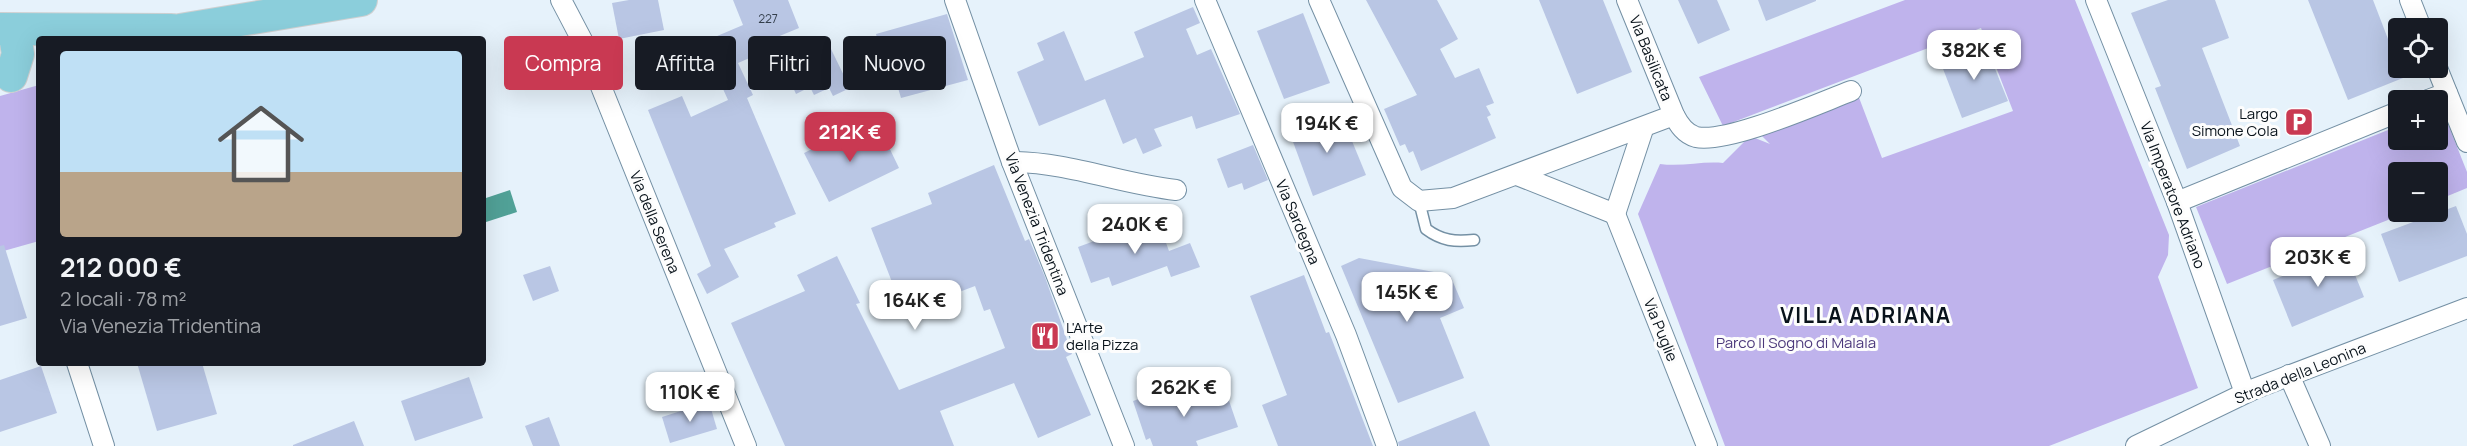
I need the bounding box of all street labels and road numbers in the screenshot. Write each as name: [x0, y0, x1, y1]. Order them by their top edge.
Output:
street label: Via Basilicata: [1624, 12, 1678, 104]
street label: Via Imperatore Adriano: [2135, 118, 2211, 272]
street label: Via Venezia Tridentina: [1000, 150, 1074, 298]
street label: Via della Serena: [625, 168, 685, 276]
street label: Via Sardegna: [1271, 176, 1325, 268]
street label: Via Puglie: [1639, 295, 1683, 365]
street label: Strada della Leonina: [2231, 337, 2369, 409]

